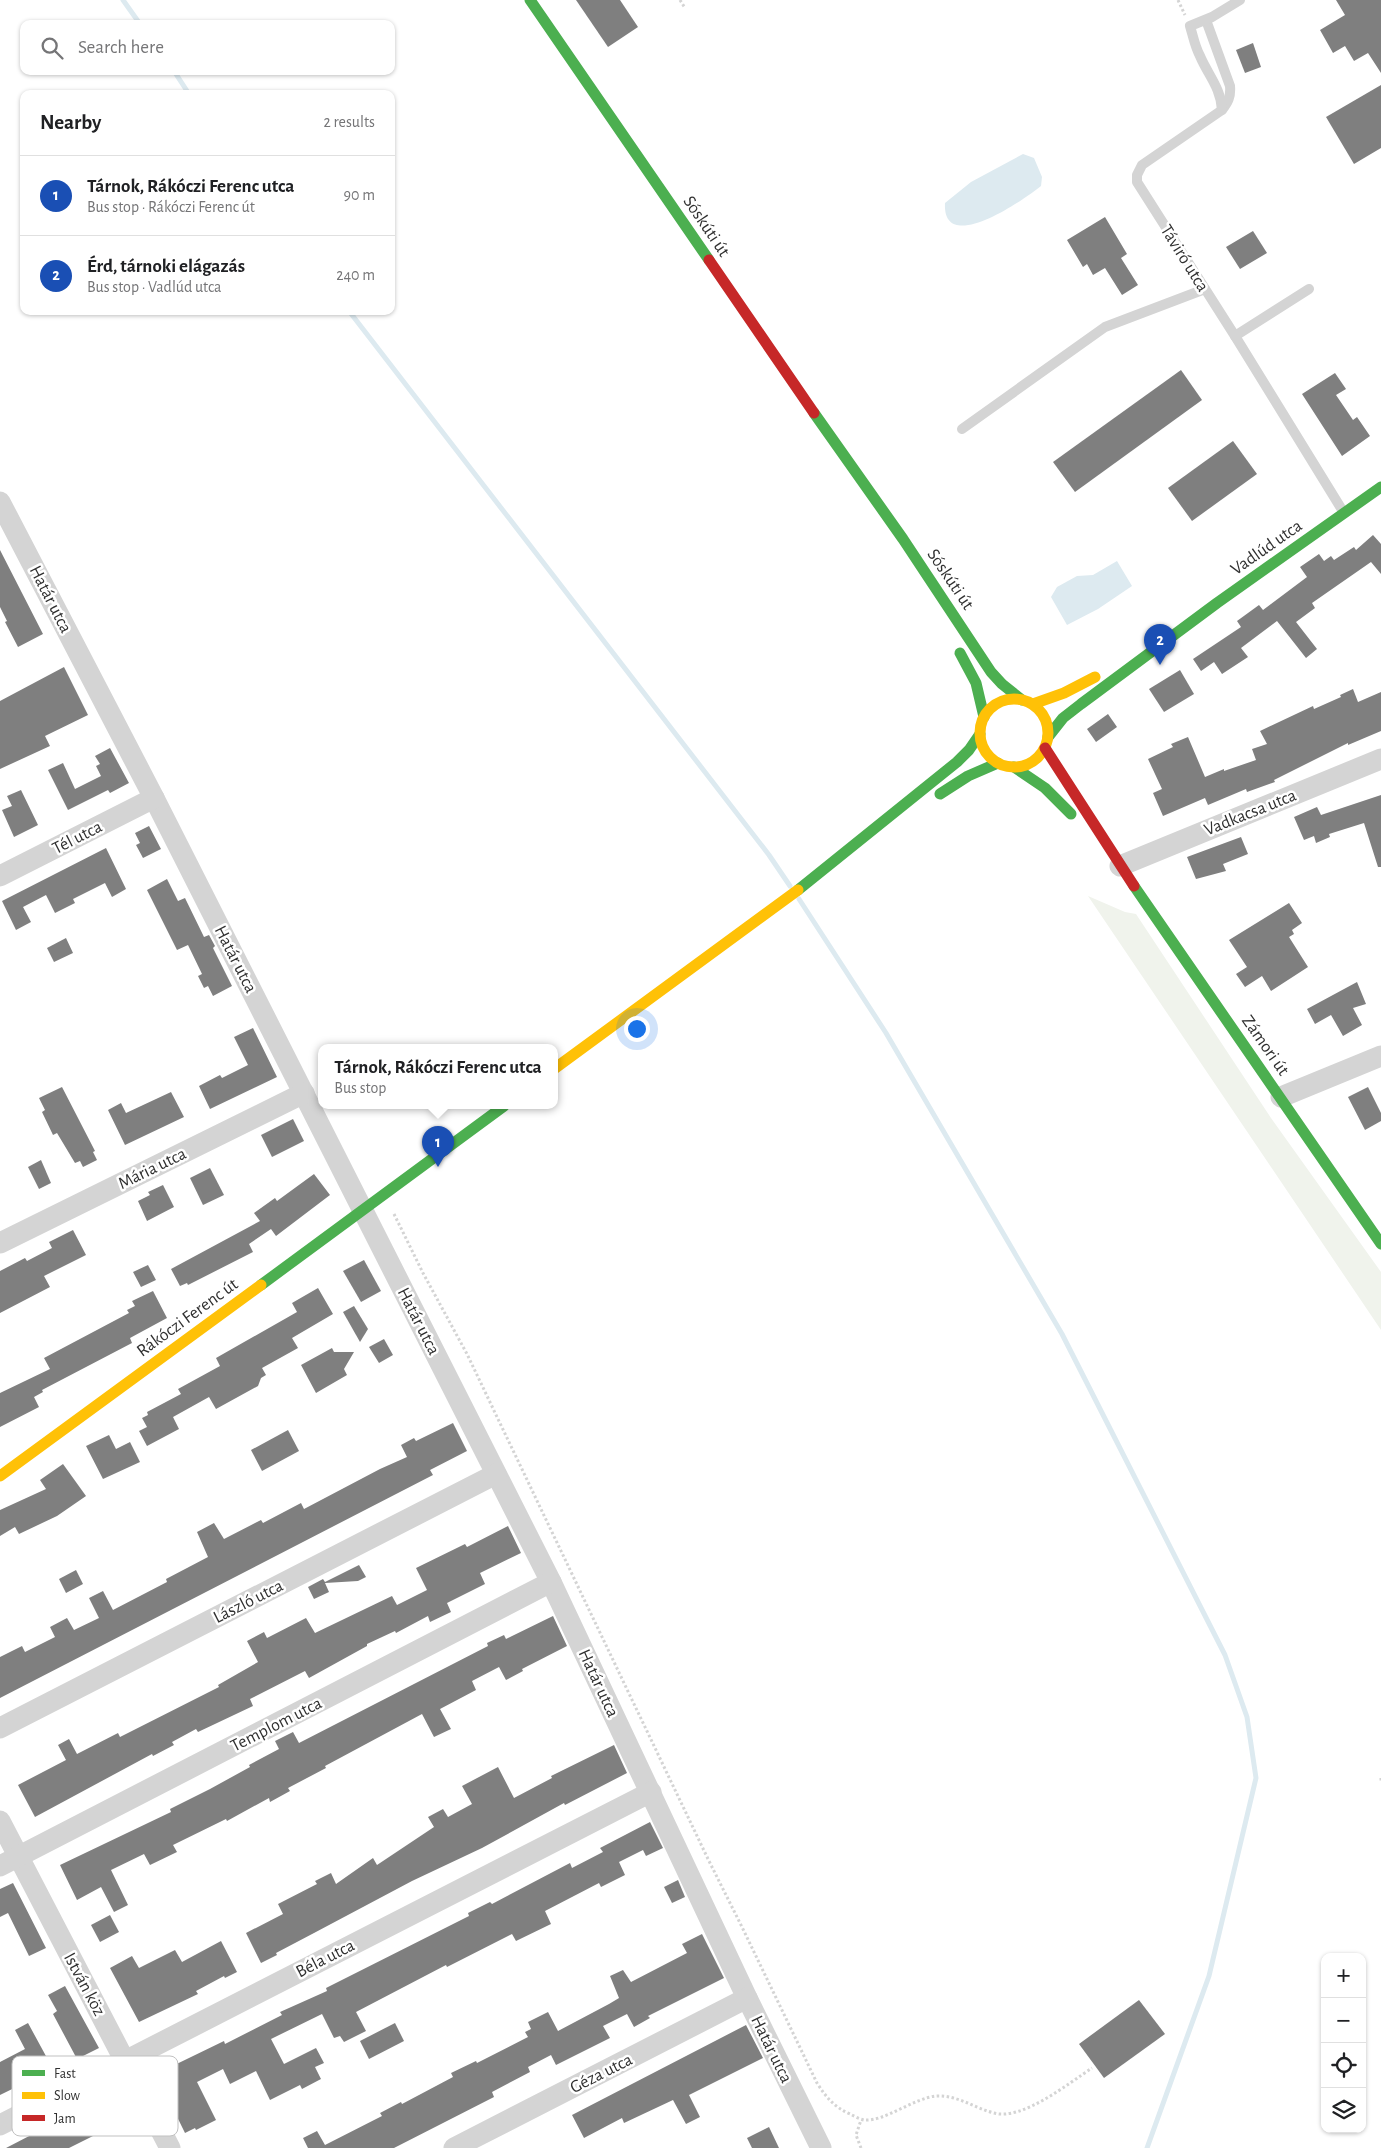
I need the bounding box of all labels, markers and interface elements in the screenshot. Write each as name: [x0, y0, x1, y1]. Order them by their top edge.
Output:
search box: [20, 20, 395, 75]
icon: search: [38, 34, 66, 62]
text: Search here: [78, 38, 164, 57]
text: Nearby: [40, 112, 101, 133]
text: 2 results: [323, 114, 375, 130]
text: Tárnok, Rákóczi Ferenc utca: [87, 177, 294, 196]
text: 1: [53, 187, 59, 203]
text: 90 m: [344, 187, 375, 203]
street label: Sóskúti út: [679, 193, 733, 260]
text: Bus stop · Rákóczi Ferenc út: [87, 199, 255, 215]
street label: Táviró utca: [1157, 222, 1212, 295]
text: Érd, tárnoki elágazás: [87, 257, 245, 276]
text: 2: [52, 267, 60, 283]
text: 240 m: [336, 267, 375, 283]
text: Bus stop · Vadlúd utca: [87, 279, 221, 295]
street label: Vadlúd utca: [1228, 517, 1306, 579]
street label: Sóskúti út: [923, 546, 977, 613]
street label: Határ utca: [26, 563, 75, 636]
pin: 2: [1144, 624, 1176, 665]
street label: Vadkacsa utca: [1202, 786, 1299, 840]
street label: Tél utca: [50, 818, 105, 858]
street label: Határ utca: [211, 923, 260, 996]
street label: Zámori út: [1238, 1012, 1292, 1079]
your location: [624, 1016, 650, 1042]
popup: [318, 1044, 558, 1109]
text: Tárnok, Rákóczi Ferenc utca: [334, 1058, 542, 1077]
text: Bus stop: [334, 1080, 386, 1096]
pin: 1: [422, 1126, 454, 1167]
street label: Mária utca: [116, 1145, 189, 1193]
street label: Rákóczi Ferenc út: [134, 1275, 242, 1360]
street label: Határ utca: [394, 1285, 443, 1358]
street label: László utca: [211, 1577, 286, 1627]
street label: Határ utca: [575, 1647, 622, 1720]
street label: Templom utca: [228, 1694, 325, 1756]
street label: Béla utca: [293, 1937, 358, 1981]
street label: István köz: [60, 1950, 108, 2019]
map controls: [1321, 1953, 1366, 2133]
button: +: [1321, 1953, 1366, 1998]
button: −: [1321, 1998, 1366, 2043]
street label: Határ utca: [747, 2013, 795, 2086]
button: locate: [1321, 2043, 1366, 2088]
street label: Géza utca: [567, 2051, 635, 2097]
legend: [12, 2056, 178, 2136]
text: Fast: [54, 2067, 76, 2081]
button: layers: [1321, 2088, 1366, 2133]
text: Slow: [54, 2089, 81, 2103]
text: Jam: [54, 2112, 76, 2126]

